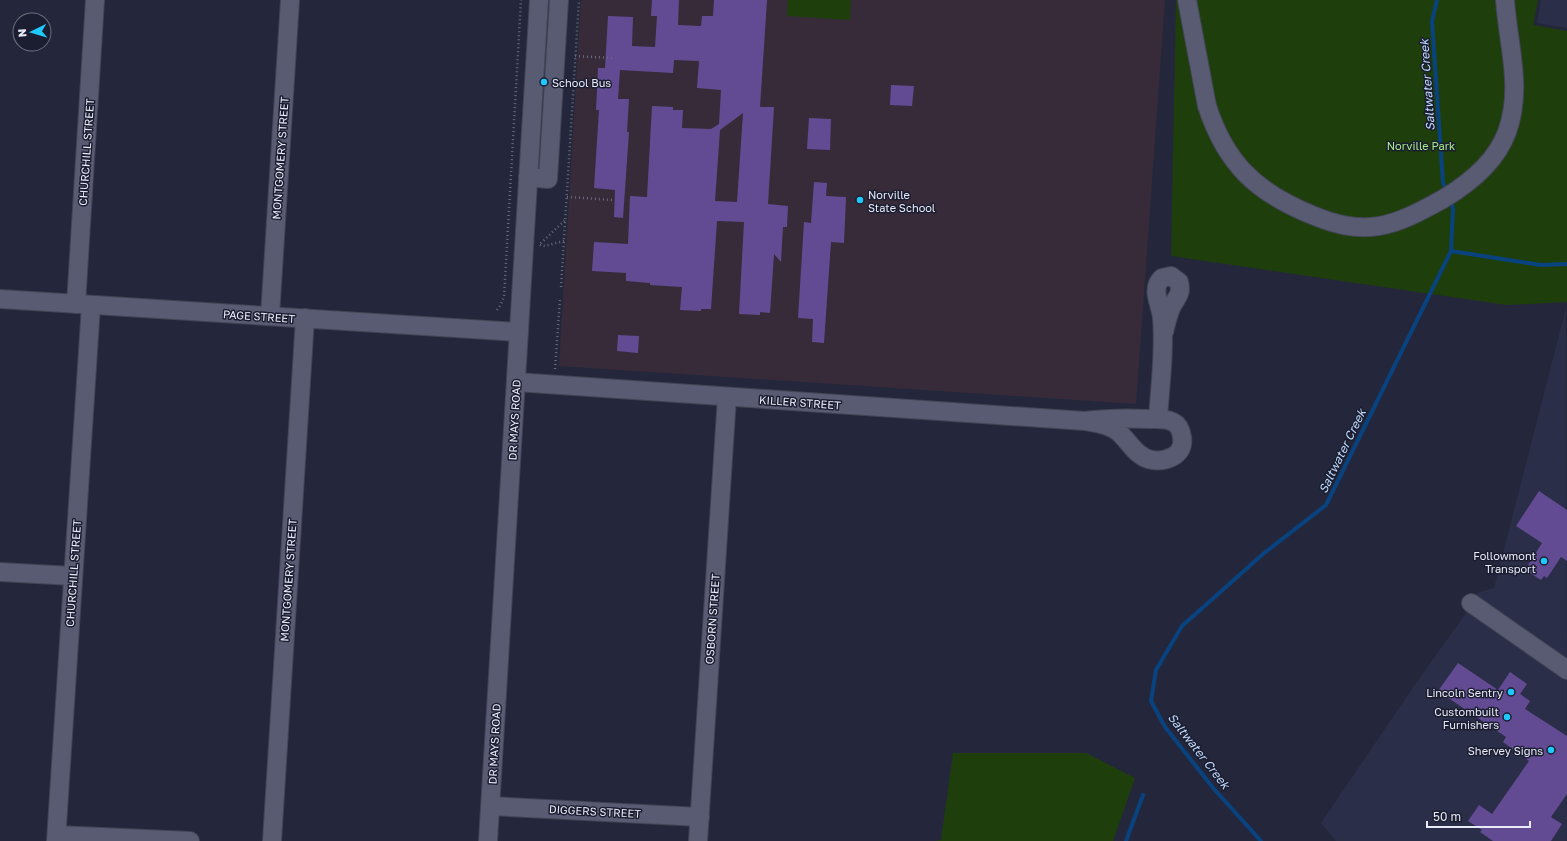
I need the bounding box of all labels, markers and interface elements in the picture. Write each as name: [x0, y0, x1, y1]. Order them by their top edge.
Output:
north arrow: [12, 12, 52, 52]
text: N: [15, 28, 28, 38]
water label: Saltwater Creek: [1416, 37, 1438, 131]
place label: School Bus: [552, 76, 611, 89]
marker: School Bus: [539, 77, 549, 87]
street label: MONTGOMERY STREET: [269, 96, 291, 220]
street label: CHURCHILL STREET: [76, 98, 96, 206]
park label: Norville Park: [1387, 139, 1455, 152]
place label: Norville State School: [868, 188, 936, 214]
marker: Norville State School: [855, 195, 865, 205]
street label: PAGE STREET: [222, 307, 296, 325]
street label: DR MAYS ROAD: [505, 379, 523, 461]
street label: KILLER STREET: [759, 393, 842, 411]
water label: Saltwater Creek: [1315, 405, 1369, 496]
street label: MONTGOMERY STREET: [277, 518, 299, 642]
street label: CHURCHILL STREET: [63, 519, 83, 627]
place label: Followmont Transport: [1473, 549, 1536, 575]
marker: Followmont Transport: [1539, 556, 1549, 566]
street label: OSBORN STREET: [702, 573, 722, 665]
place label: Lincoln Sentry: [1426, 686, 1503, 699]
marker: Lincoln Sentry: [1506, 687, 1516, 697]
street label: DR MAYS ROAD: [485, 703, 503, 785]
place label: Custombuilt Furnishers: [1434, 705, 1499, 731]
water label: Saltwater Creek: [1165, 710, 1234, 793]
marker: Custombuilt Furnishers: [1502, 712, 1512, 722]
place label: Shervey Signs: [1468, 744, 1543, 757]
marker: Shervey Signs: [1546, 745, 1556, 755]
street label: DIGGERS STREET: [549, 802, 642, 820]
scale bar: [1427, 803, 1530, 829]
text: 50 m: [1433, 809, 1461, 824]

